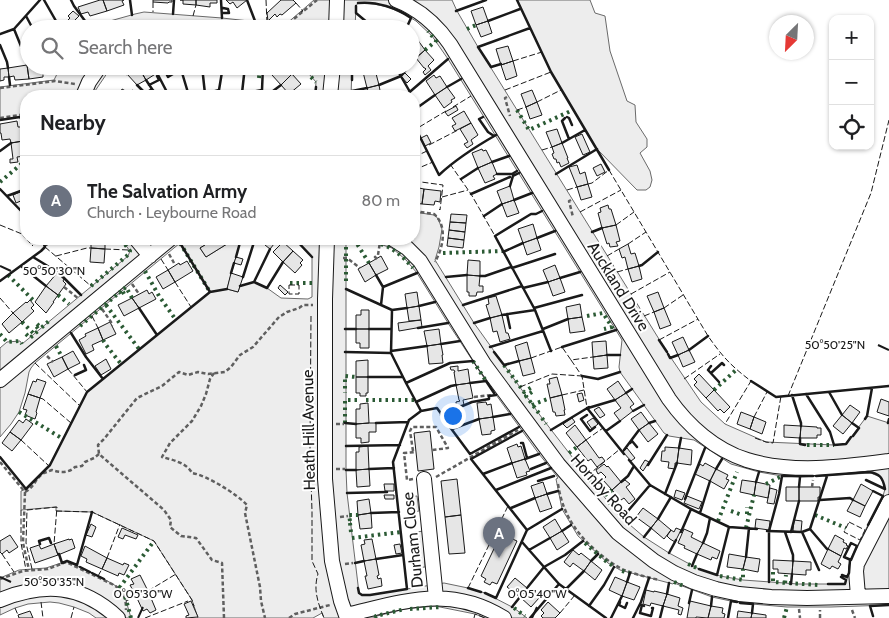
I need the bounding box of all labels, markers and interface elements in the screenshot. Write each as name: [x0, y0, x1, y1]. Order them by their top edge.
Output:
north arrow: [769, 15, 814, 60]
map controls: [829, 15, 874, 150]
button: +: [829, 15, 874, 60]
search box: [20, 20, 420, 75]
icon: search: [38, 34, 66, 62]
text: Search here: [78, 36, 172, 59]
button: −: [829, 60, 874, 105]
button: locate: [829, 105, 874, 150]
text: Nearby: [40, 110, 106, 135]
text: The Salvation Army: [87, 180, 247, 203]
text: A: [51, 191, 61, 210]
text: 80 m: [362, 191, 400, 210]
text: Church · Leybourne Road: [87, 203, 256, 222]
street label: Auckland Drive: [584, 238, 653, 334]
text: 50°50'30"N: [23, 263, 85, 278]
text: 50°50'25"N: [805, 337, 865, 352]
street label: Heath Hill Avenue: [298, 369, 319, 491]
your location: [440, 403, 466, 429]
street label: Hornby Road: [567, 450, 640, 529]
street label: Durham Close: [398, 491, 427, 589]
pin: A: [483, 517, 515, 558]
text: 50°50'35"N: [24, 574, 84, 589]
text: 0°05'30"W: [114, 586, 173, 601]
text: 0°05'40"W: [507, 586, 567, 601]

